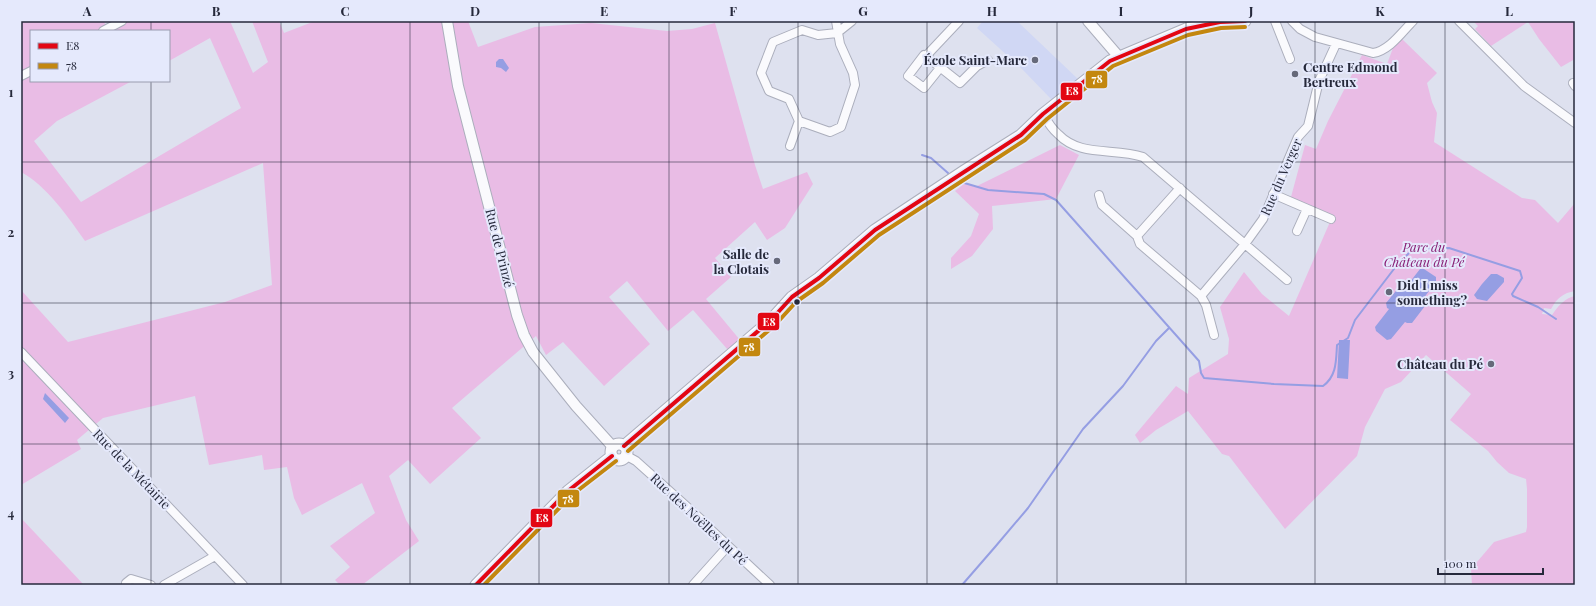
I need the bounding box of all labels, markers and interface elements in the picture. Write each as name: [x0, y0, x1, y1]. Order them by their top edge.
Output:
text: A: [82, 2, 92, 19]
text: B: [212, 2, 221, 19]
text: C: [340, 2, 350, 19]
text: D: [470, 2, 480, 19]
text: E: [600, 2, 608, 19]
text: F: [729, 2, 737, 19]
text: G: [858, 2, 868, 19]
text: H: [987, 2, 997, 19]
text: I: [1119, 2, 1124, 19]
text: J: [1248, 2, 1254, 19]
text: K: [1375, 2, 1385, 19]
text: L: [1505, 2, 1513, 19]
legend: [30, 30, 170, 82]
text: E8: [66, 37, 80, 53]
place label: École Saint-Marc: [923, 51, 1028, 68]
marker: École Saint-Marc: [1030, 55, 1040, 65]
text: 78: [66, 57, 77, 73]
place label: Centre Edmond Bertreux: [1303, 58, 1398, 90]
marker: Centre Edmond Bertreux: [1290, 69, 1300, 79]
line badge: 78: [1085, 70, 1108, 89]
text: 78: [1091, 71, 1103, 86]
line badge: E8: [1060, 82, 1083, 101]
text: 1: [9, 83, 14, 100]
text: E8: [1065, 83, 1079, 98]
street label: Rue du Verger: [1256, 135, 1305, 218]
street label: Rue de Prinzé: [482, 207, 519, 290]
text: 2: [8, 223, 15, 240]
park label: Parc du Château du Pé: [1384, 238, 1466, 270]
place label: Salle de la Clotais: [713, 245, 769, 277]
marker: Salle de la Clotais: [772, 256, 782, 266]
place label: Did I miss something?: [1397, 276, 1467, 308]
marker: Did I miss something?: [1384, 287, 1394, 297]
unlabelled marker: [792, 297, 802, 307]
line badge: E8: [757, 312, 780, 331]
text: E8: [762, 314, 776, 329]
line badge: 78: [738, 337, 761, 357]
text: 78: [743, 339, 755, 354]
place label: Château du Pé: [1397, 355, 1483, 372]
marker: Château du Pé: [1486, 359, 1496, 369]
text: 3: [8, 364, 14, 381]
street label: Rue de la Métairie: [90, 425, 175, 513]
street label: Rue des Noëlles du Pé: [647, 469, 752, 568]
line badge: 78: [557, 489, 580, 508]
text: 78: [562, 491, 574, 506]
text: 4: [8, 504, 15, 521]
line badge: E8: [530, 508, 553, 528]
text: E8: [535, 510, 549, 525]
scale bar: [1438, 550, 1543, 576]
text: 100 m: [1444, 555, 1477, 571]

